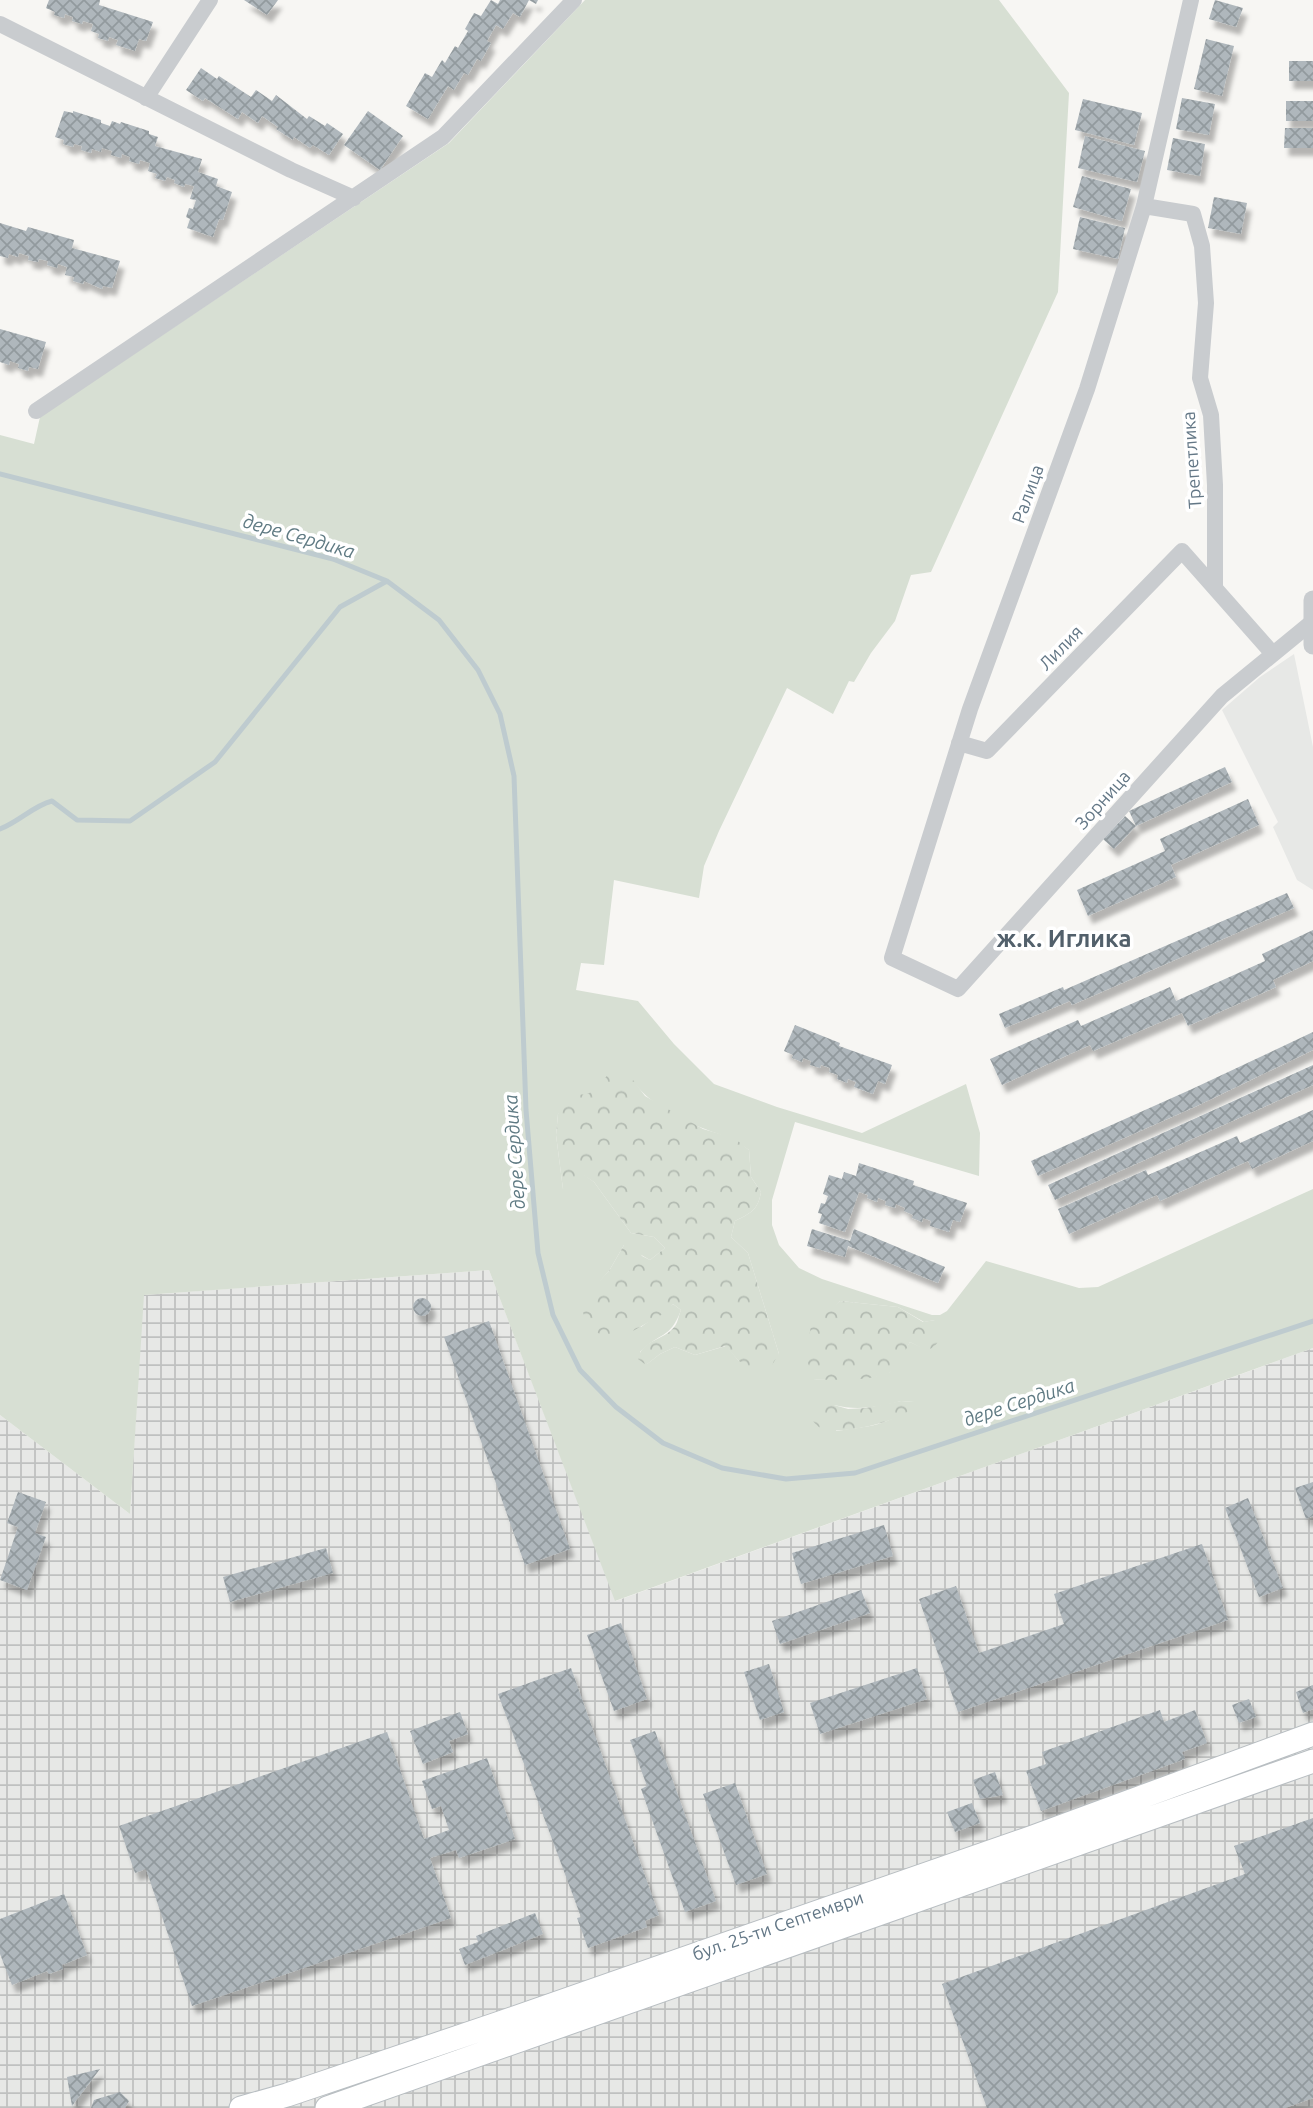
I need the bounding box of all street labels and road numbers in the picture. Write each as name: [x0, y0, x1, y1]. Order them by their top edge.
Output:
street label: Трепетлика: [1178, 411, 1204, 509]
street label: Ралица: [1007, 462, 1047, 526]
street label: Лилия: [1034, 621, 1086, 674]
street label: Зорница: [1071, 766, 1134, 833]
street label: бул. 25-ти Септември: [689, 1886, 866, 1964]

